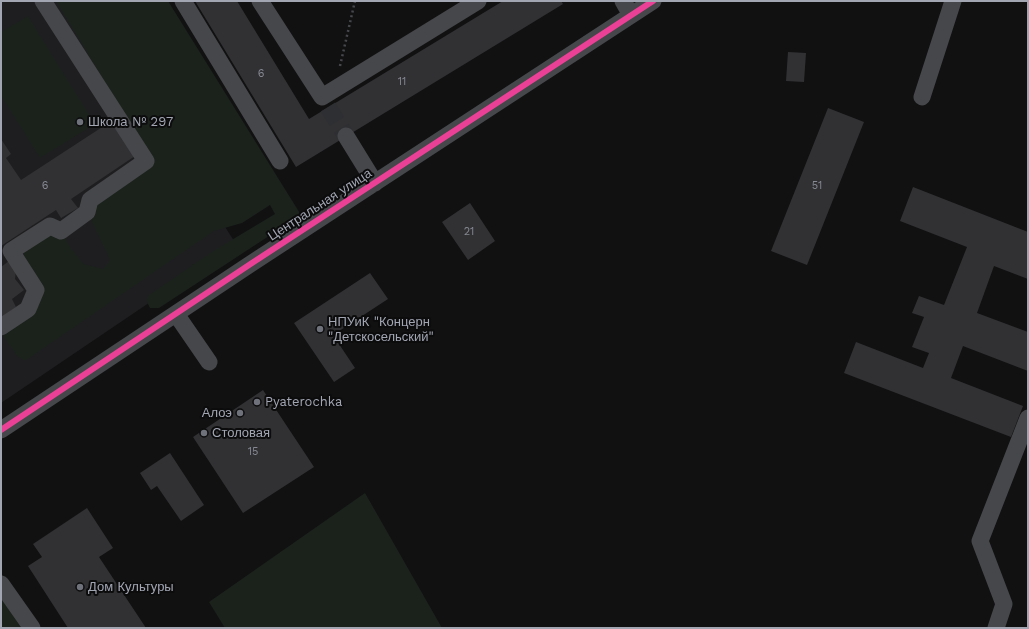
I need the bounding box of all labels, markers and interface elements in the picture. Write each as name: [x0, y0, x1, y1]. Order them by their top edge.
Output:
house number: 6: [258, 67, 264, 81]
house number: 11: [398, 75, 406, 89]
place label: Школа № 297: [88, 114, 173, 130]
marker: Школа № 297: [75, 117, 85, 127]
street label: Центральная улица: [265, 166, 375, 244]
house number: 6: [42, 179, 48, 193]
house number: 51: [812, 179, 822, 193]
house number: 21: [464, 225, 474, 239]
place label: НПУиК "Концерн "Детскосельский": [328, 314, 434, 345]
marker: НПУиК "Концерн "Детскосельский": [315, 324, 325, 334]
place label: Pyaterochka: [265, 394, 342, 410]
marker: Pyaterochka: [252, 397, 262, 407]
place label: Алоэ: [202, 405, 232, 421]
marker: Алоэ: [235, 408, 245, 418]
place label: Столовая: [212, 425, 270, 441]
marker: Столовая: [199, 428, 209, 438]
house number: 15: [248, 445, 258, 459]
place label: Дом Культуры: [88, 579, 174, 595]
marker: Дом Культуры: [75, 582, 85, 592]

